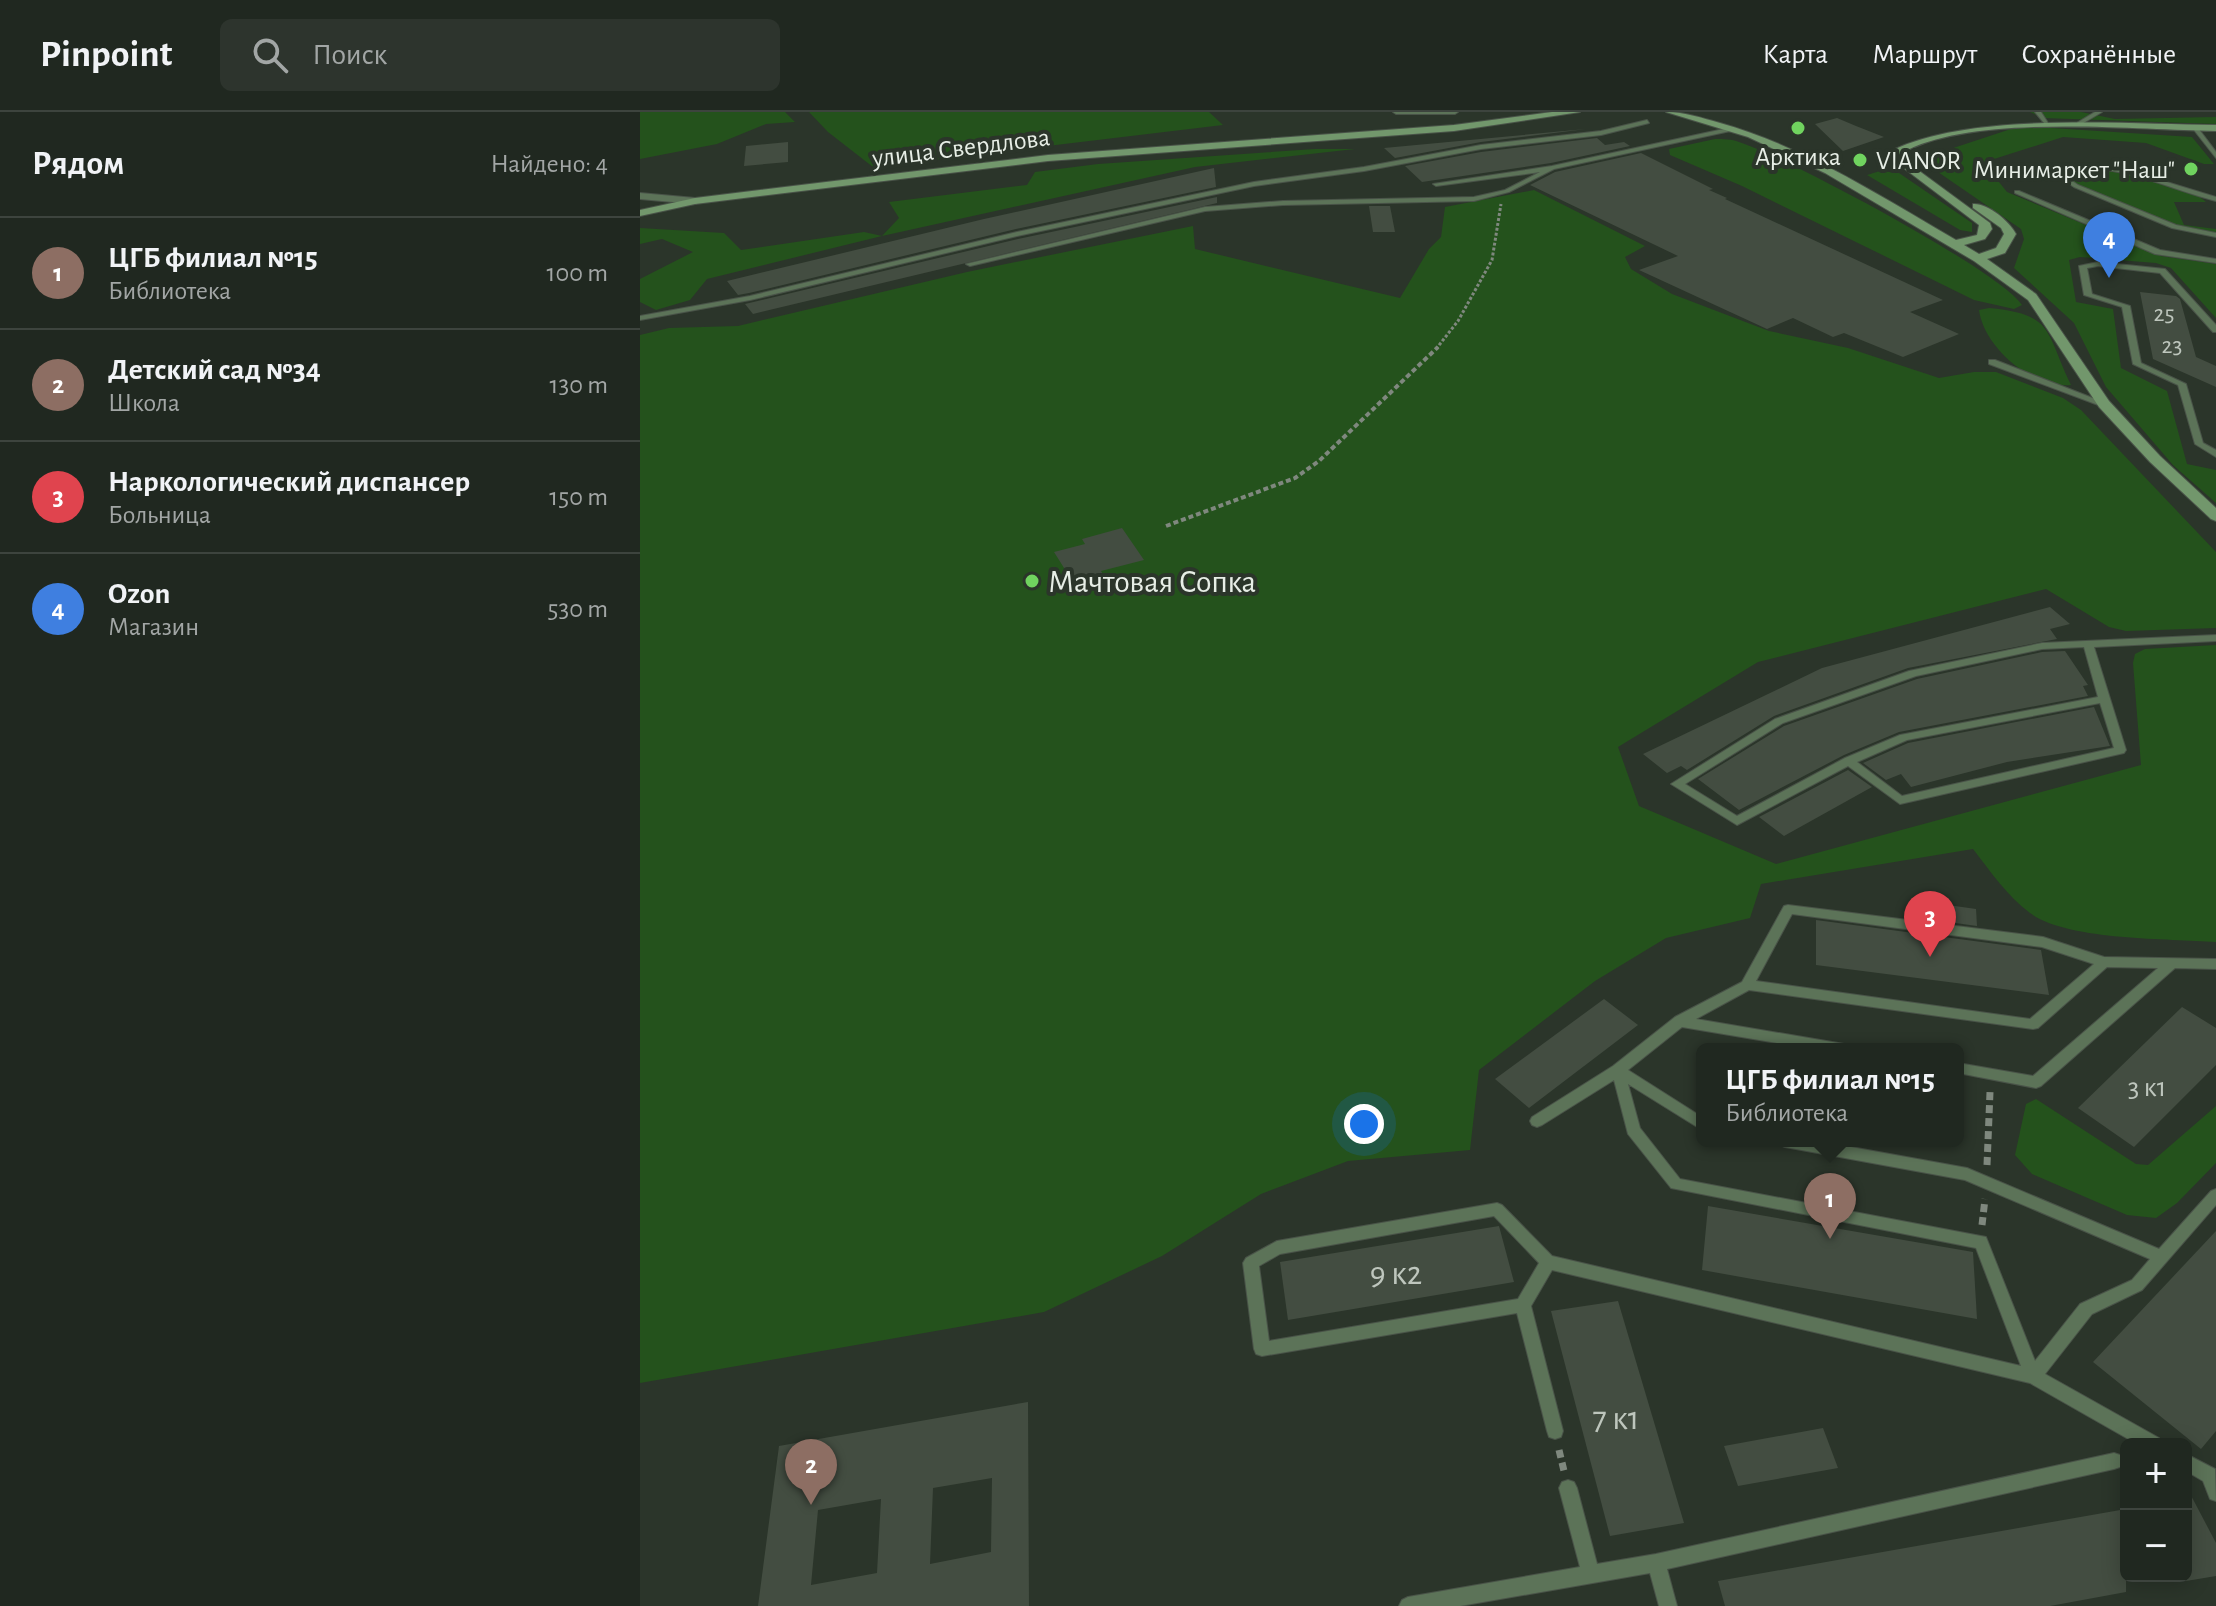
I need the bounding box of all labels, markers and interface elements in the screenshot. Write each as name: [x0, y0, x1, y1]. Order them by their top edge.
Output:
search box: [220, 19, 780, 91]
icon: search: [248, 33, 292, 77]
text: Pinpoint: [40, 36, 172, 74]
text: Поиск: [312, 40, 387, 70]
text: Карта: [1762, 41, 1828, 69]
text: Маршрут: [1872, 41, 1977, 69]
text: Сохранённые: [2021, 41, 2176, 69]
marker: Арктика: [1789, 119, 1807, 137]
street label: улица Свердлова: [870, 124, 1052, 172]
place label: Арктика: [1755, 144, 1841, 170]
text: Рядом: [32, 147, 124, 181]
place label: VIANOR: [1876, 148, 1961, 174]
text: Найдено: 4: [490, 151, 608, 177]
marker: VIANOR: [1851, 151, 1869, 169]
place label: Минимаркет "Наш": [1973, 157, 2175, 183]
marker: Минимаркет "Наш": [2182, 160, 2200, 178]
pin: 4: [2083, 212, 2135, 278]
text: ЦГБ филиал №15: [108, 243, 318, 273]
text: 1: [53, 260, 63, 286]
text: 100 m: [547, 260, 608, 286]
text: Библиотека: [108, 278, 231, 304]
house number: 25: [2154, 302, 2174, 326]
house number: 23: [2162, 334, 2182, 358]
text: Детский сад №34: [108, 355, 321, 385]
text: 2: [52, 372, 64, 398]
text: 130 m: [550, 372, 608, 398]
text: Школа: [108, 390, 180, 416]
text: Наркологический диспансер: [108, 467, 470, 497]
text: 3: [52, 484, 64, 510]
text: 150 m: [549, 484, 608, 510]
text: Больница: [108, 502, 211, 528]
place label: Мачтовая Сопка: [1048, 566, 1256, 598]
marker: Мачтовая Сопка: [1023, 572, 1041, 590]
text: Ozon: [108, 579, 170, 609]
text: 4: [51, 596, 65, 622]
text: 530 m: [548, 596, 608, 622]
text: Магазин: [108, 614, 199, 640]
pin: 3: [1904, 891, 1956, 957]
popup: [1696, 1043, 1964, 1147]
text: ЦГБ филиал №15: [1725, 1065, 1935, 1095]
house number: 3 к1: [2128, 1074, 2166, 1102]
text: Библиотека: [1725, 1100, 1848, 1126]
your location: [1344, 1104, 1384, 1144]
pin: 1: [1804, 1173, 1856, 1239]
house number: 9 к2: [1370, 1257, 1422, 1291]
house number: 7 к1: [1592, 1402, 1640, 1436]
map controls: [2120, 1438, 2192, 1582]
button: +: [2120, 1438, 2192, 1510]
pin: 2: [785, 1439, 837, 1505]
button: −: [2120, 1510, 2192, 1582]

